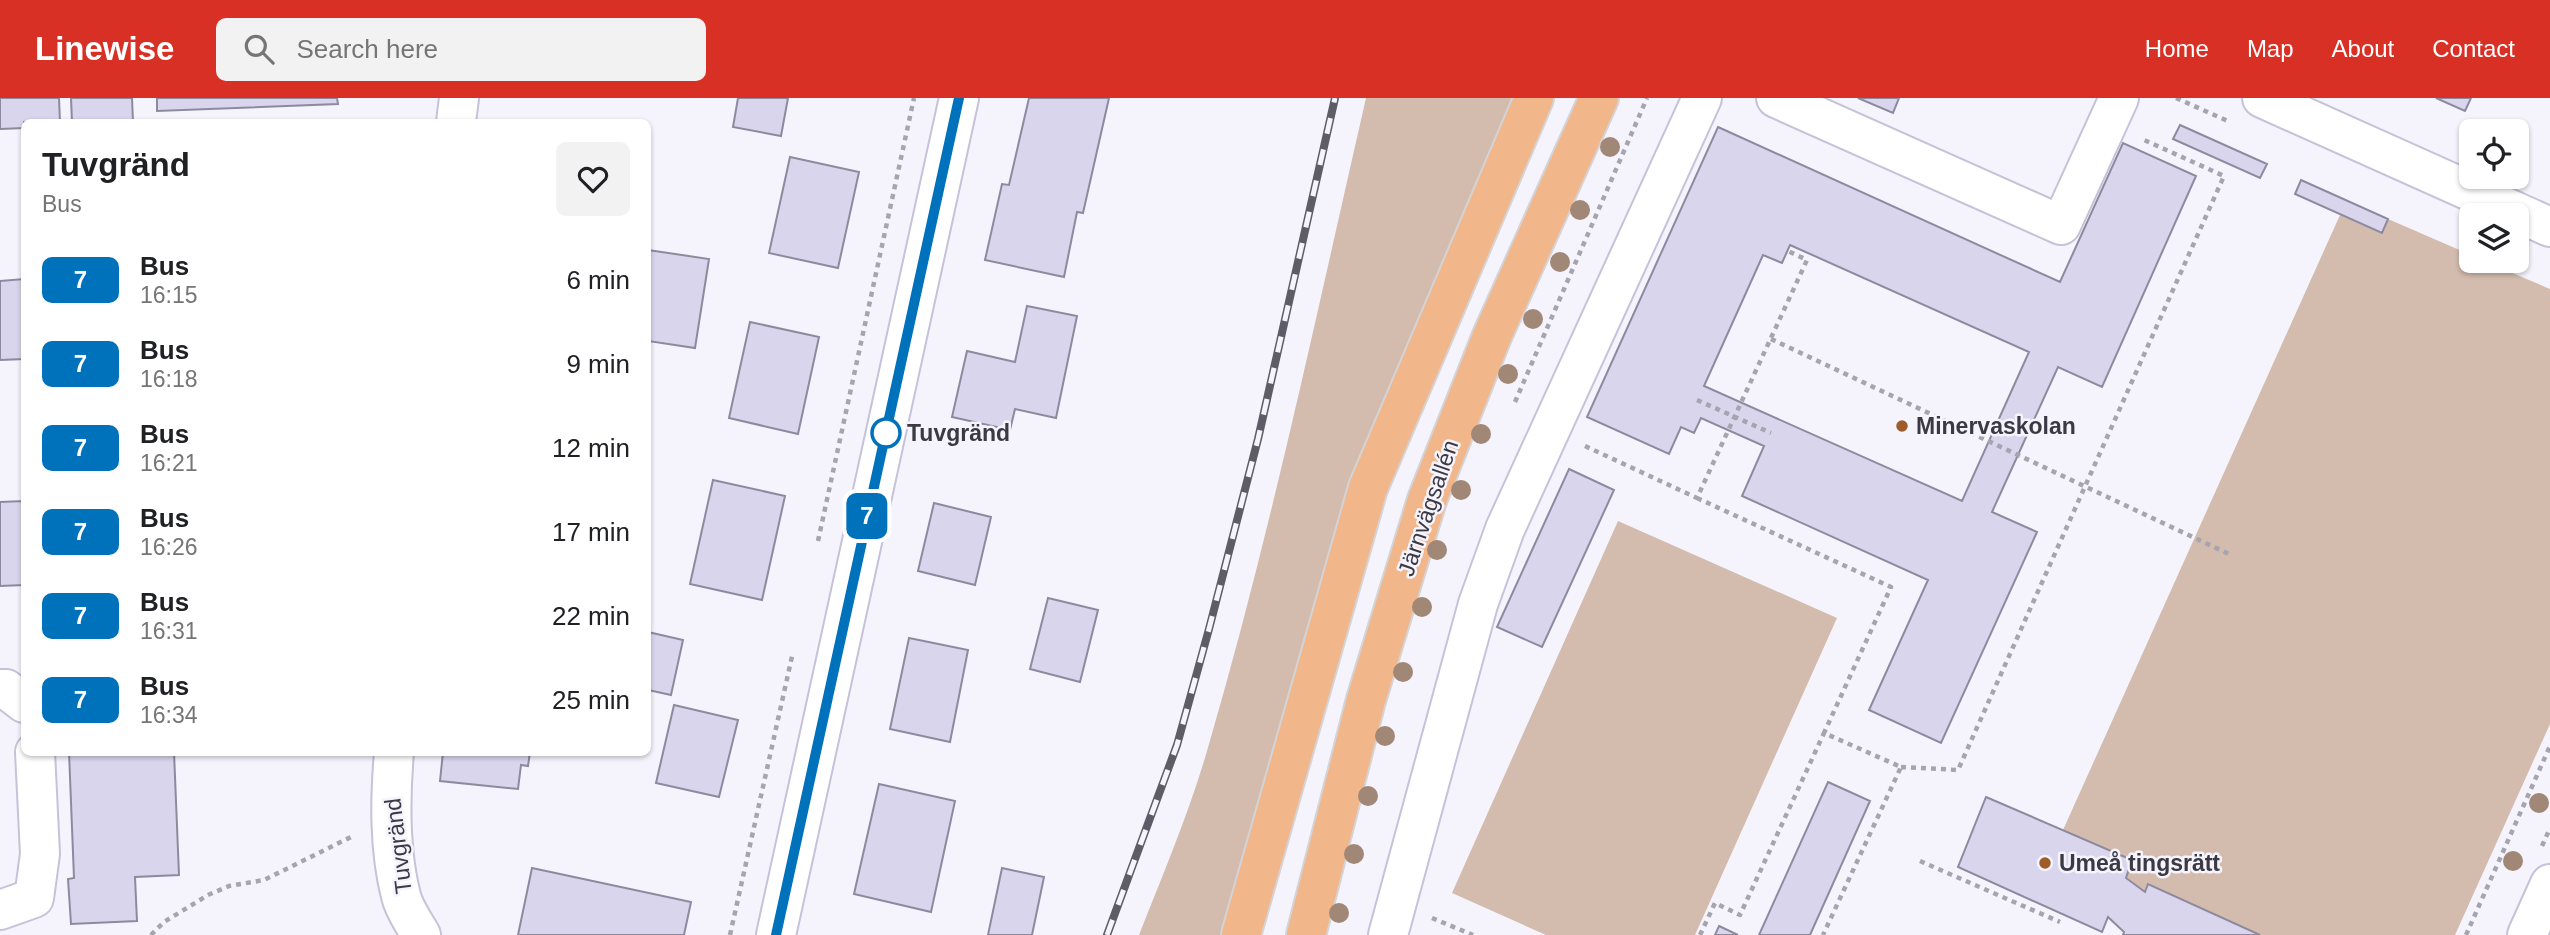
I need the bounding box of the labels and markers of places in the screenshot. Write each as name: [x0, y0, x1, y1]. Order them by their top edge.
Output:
place label: Minervaskolan: [1916, 413, 2076, 439]
marker: Tuvgränd: [871, 418, 901, 448]
marker: Minervaskolan: [1894, 418, 1910, 434]
place label: Tuvgränd: [907, 420, 1010, 446]
place label: Umeå tingsrätt: [2059, 850, 2220, 876]
marker: Umeå tingsrätt: [2037, 855, 2053, 871]

